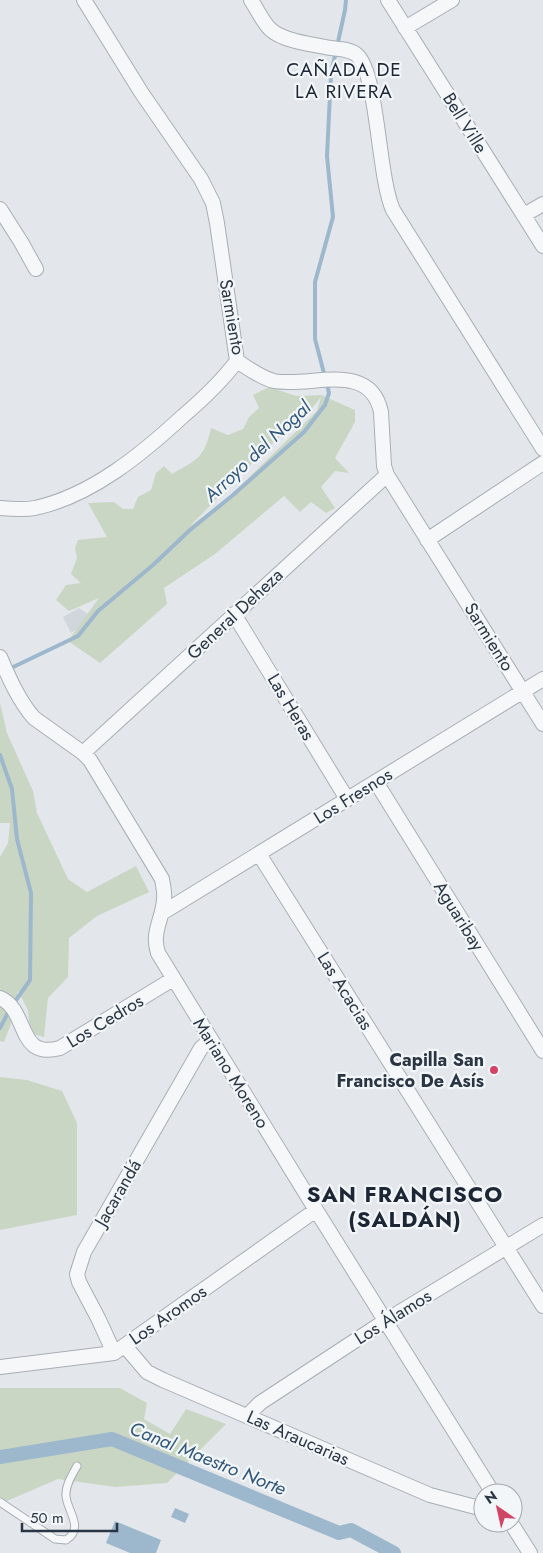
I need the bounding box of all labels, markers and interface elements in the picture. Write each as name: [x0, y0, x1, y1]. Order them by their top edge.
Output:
district label: CAÑADA DE LA RIVERA: [286, 56, 402, 105]
street label: Bell Ville: [436, 88, 494, 158]
street label: Sarmiento: [213, 277, 251, 357]
water label: Arroyo del Nogal: [197, 394, 317, 509]
street label: General Deheza: [181, 562, 289, 666]
street label: Sarmiento: [458, 598, 520, 676]
street label: Las Heras: [261, 669, 321, 745]
street label: Los Fresnos: [309, 762, 397, 830]
street label: Aguaribay: [427, 876, 491, 956]
street label: Las Acacias: [311, 947, 379, 1035]
street label: Los Cedros: [62, 988, 148, 1054]
street label: Mariano Moreno: [187, 1013, 276, 1134]
place label: Capilla San Francisco De Asís: [336, 1047, 484, 1094]
marker: Capilla San Francisco De Asís: [488, 1064, 500, 1076]
street label: Jacarandá: [87, 1155, 148, 1233]
district label: SAN FRANCISCO (SALDÁN): [307, 1178, 503, 1235]
street label: Los Aromos: [124, 1279, 212, 1351]
street label: Los Álamos: [349, 1283, 437, 1351]
street label: Las Araucarias: [243, 1404, 353, 1472]
water label: Canal Maestro Norte: [126, 1415, 291, 1502]
north arrow: [473, 1483, 523, 1533]
text: N: [481, 1486, 501, 1509]
scale bar: [22, 1500, 118, 1532]
text: 50 m: [30, 1507, 64, 1529]

